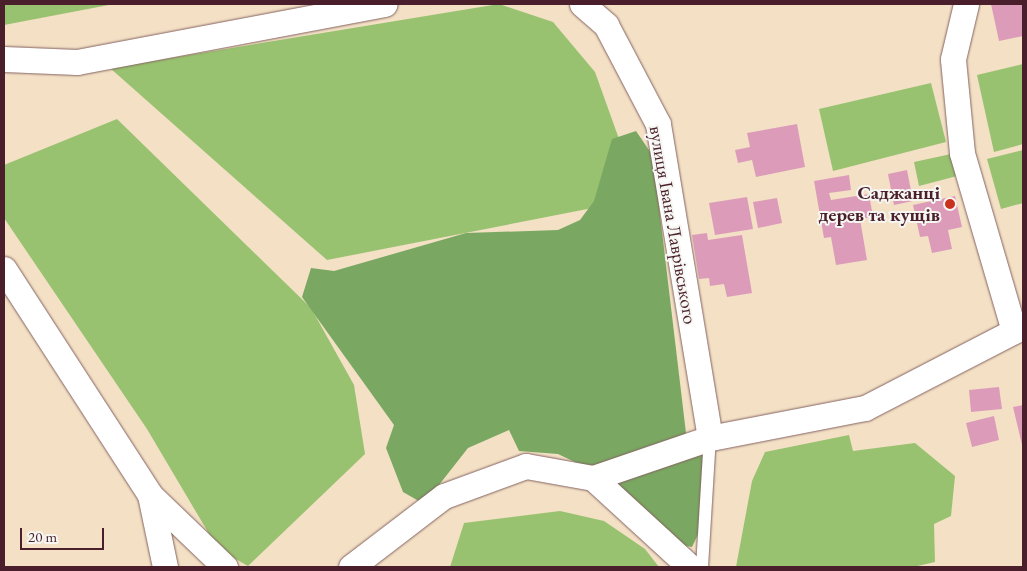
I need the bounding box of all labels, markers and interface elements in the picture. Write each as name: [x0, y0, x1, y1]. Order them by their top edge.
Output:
street label: вулиця Івана Лаврівського: [644, 124, 702, 326]
place label: Саджанці дерев та кущів: [819, 182, 940, 226]
marker: Саджанці дерев та кущів: [944, 198, 956, 210]
scale bar: [22, 518, 106, 550]
text: 20 m: [28, 527, 57, 546]

